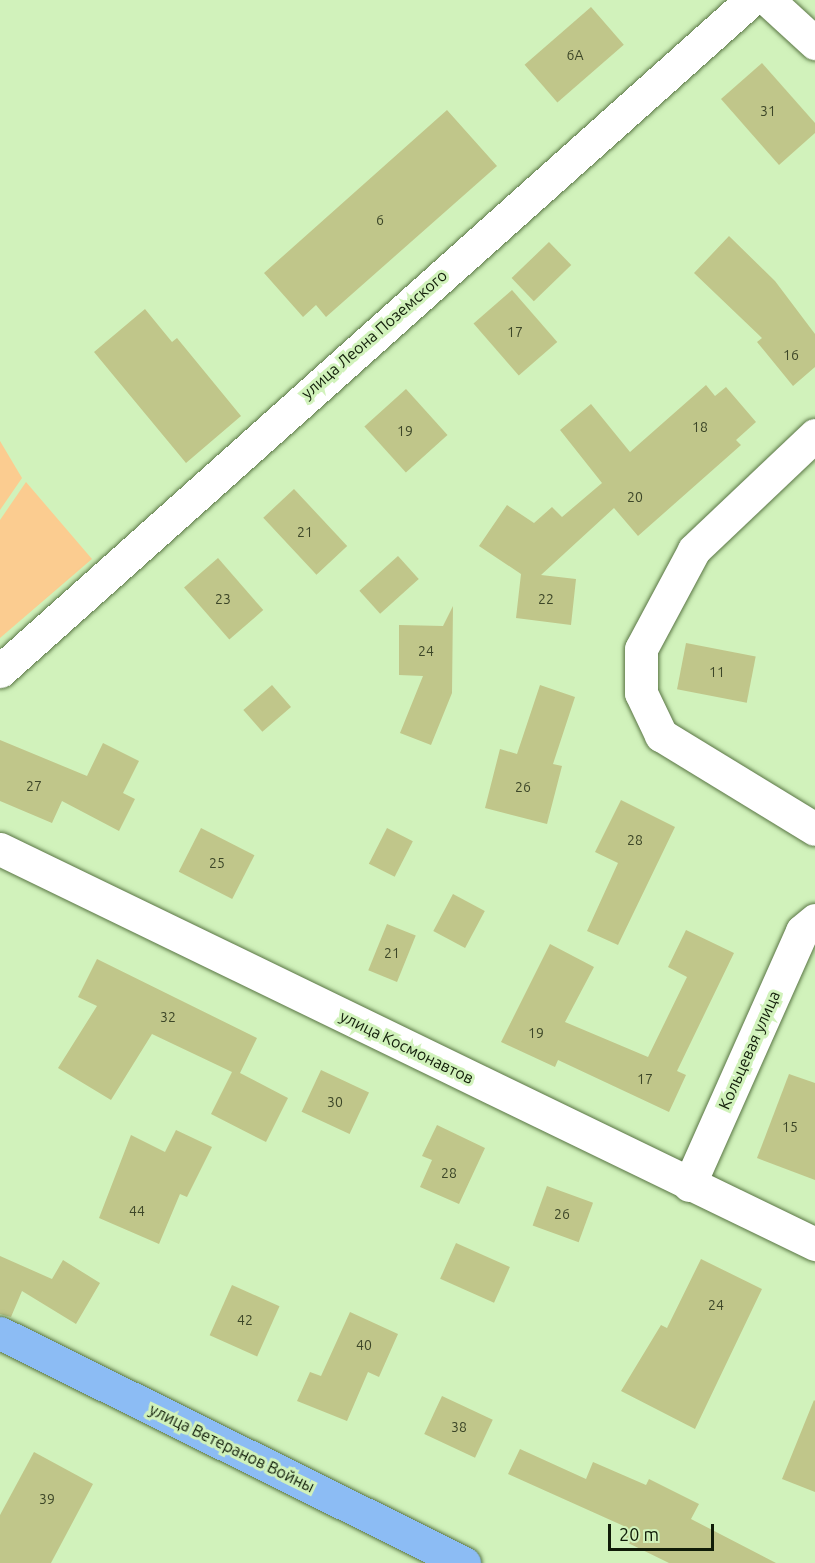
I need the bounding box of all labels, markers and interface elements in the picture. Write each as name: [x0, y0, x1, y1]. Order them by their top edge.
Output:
house number: 6А: [567, 47, 583, 63]
house number: 31: [760, 103, 776, 119]
house number: 6: [376, 212, 384, 228]
street label: улица Леона Поземского: [297, 265, 451, 403]
house number: 17: [507, 324, 523, 340]
house number: 16: [783, 347, 799, 363]
house number: 18: [692, 419, 708, 435]
house number: 19: [397, 423, 413, 439]
house number: 20: [627, 489, 643, 505]
house number: 21: [297, 524, 313, 540]
house number: 23: [215, 591, 231, 607]
house number: 22: [538, 591, 554, 607]
house number: 24: [418, 643, 434, 659]
house number: 11: [709, 664, 725, 680]
house number: 27: [26, 778, 42, 794]
house number: 26: [515, 779, 531, 795]
house number: 28: [627, 832, 643, 848]
house number: 25: [209, 855, 225, 871]
house number: 21: [384, 945, 400, 961]
street label: Кольцевая улица: [714, 988, 784, 1112]
street label: улица Космонавтов: [337, 1006, 477, 1088]
house number: 32: [160, 1009, 176, 1025]
house number: 19: [528, 1025, 544, 1041]
house number: 17: [637, 1071, 653, 1087]
house number: 30: [327, 1094, 343, 1110]
house number: 15: [782, 1119, 798, 1135]
house number: 28: [441, 1165, 457, 1181]
house number: 44: [129, 1203, 145, 1219]
house number: 26: [554, 1206, 570, 1222]
house number: 24: [708, 1297, 724, 1313]
house number: 42: [237, 1312, 253, 1328]
house number: 40: [356, 1337, 372, 1353]
street label: улица Ветеранов Войны: [146, 1400, 318, 1496]
house number: 38: [451, 1419, 467, 1435]
house number: 39: [39, 1491, 55, 1507]
scale bar: [611, 1512, 718, 1550]
text: 20 m: [619, 1524, 659, 1544]

